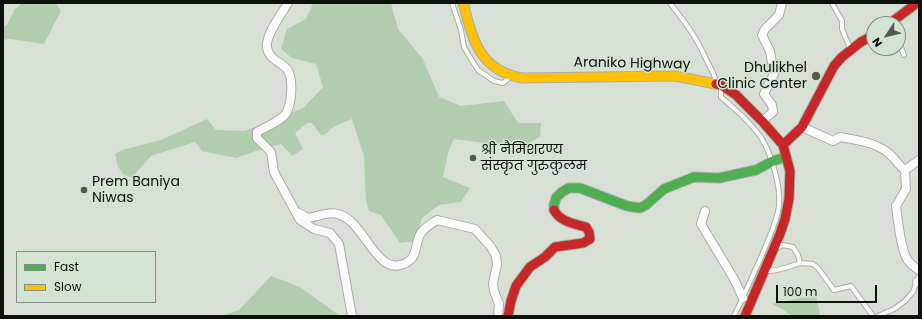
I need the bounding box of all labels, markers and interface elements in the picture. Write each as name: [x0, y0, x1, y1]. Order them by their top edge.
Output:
north arrow: [866, 16, 906, 56]
text: N: [868, 34, 886, 50]
street label: Araniko Highway: [573, 55, 691, 73]
place label: Dhulikhel Clinic Center: [717, 60, 807, 92]
marker: Dhulikhel Clinic Center: [810, 70, 822, 82]
place label: श्री नैमिशरण्य संस्कृत गुरुकुलम: [481, 142, 587, 174]
marker: श्री नैमिशरण्य संस्कृत गुरुकुलम: [468, 153, 478, 163]
place label: Prem Baniya Niwas: [92, 174, 180, 206]
marker: Prem Baniya Niwas: [79, 185, 89, 195]
legend: [16, 251, 156, 303]
text: Fast: [54, 258, 79, 275]
scale bar: [778, 277, 879, 303]
text: Slow: [54, 278, 82, 295]
text: 100 m: [783, 283, 817, 300]

